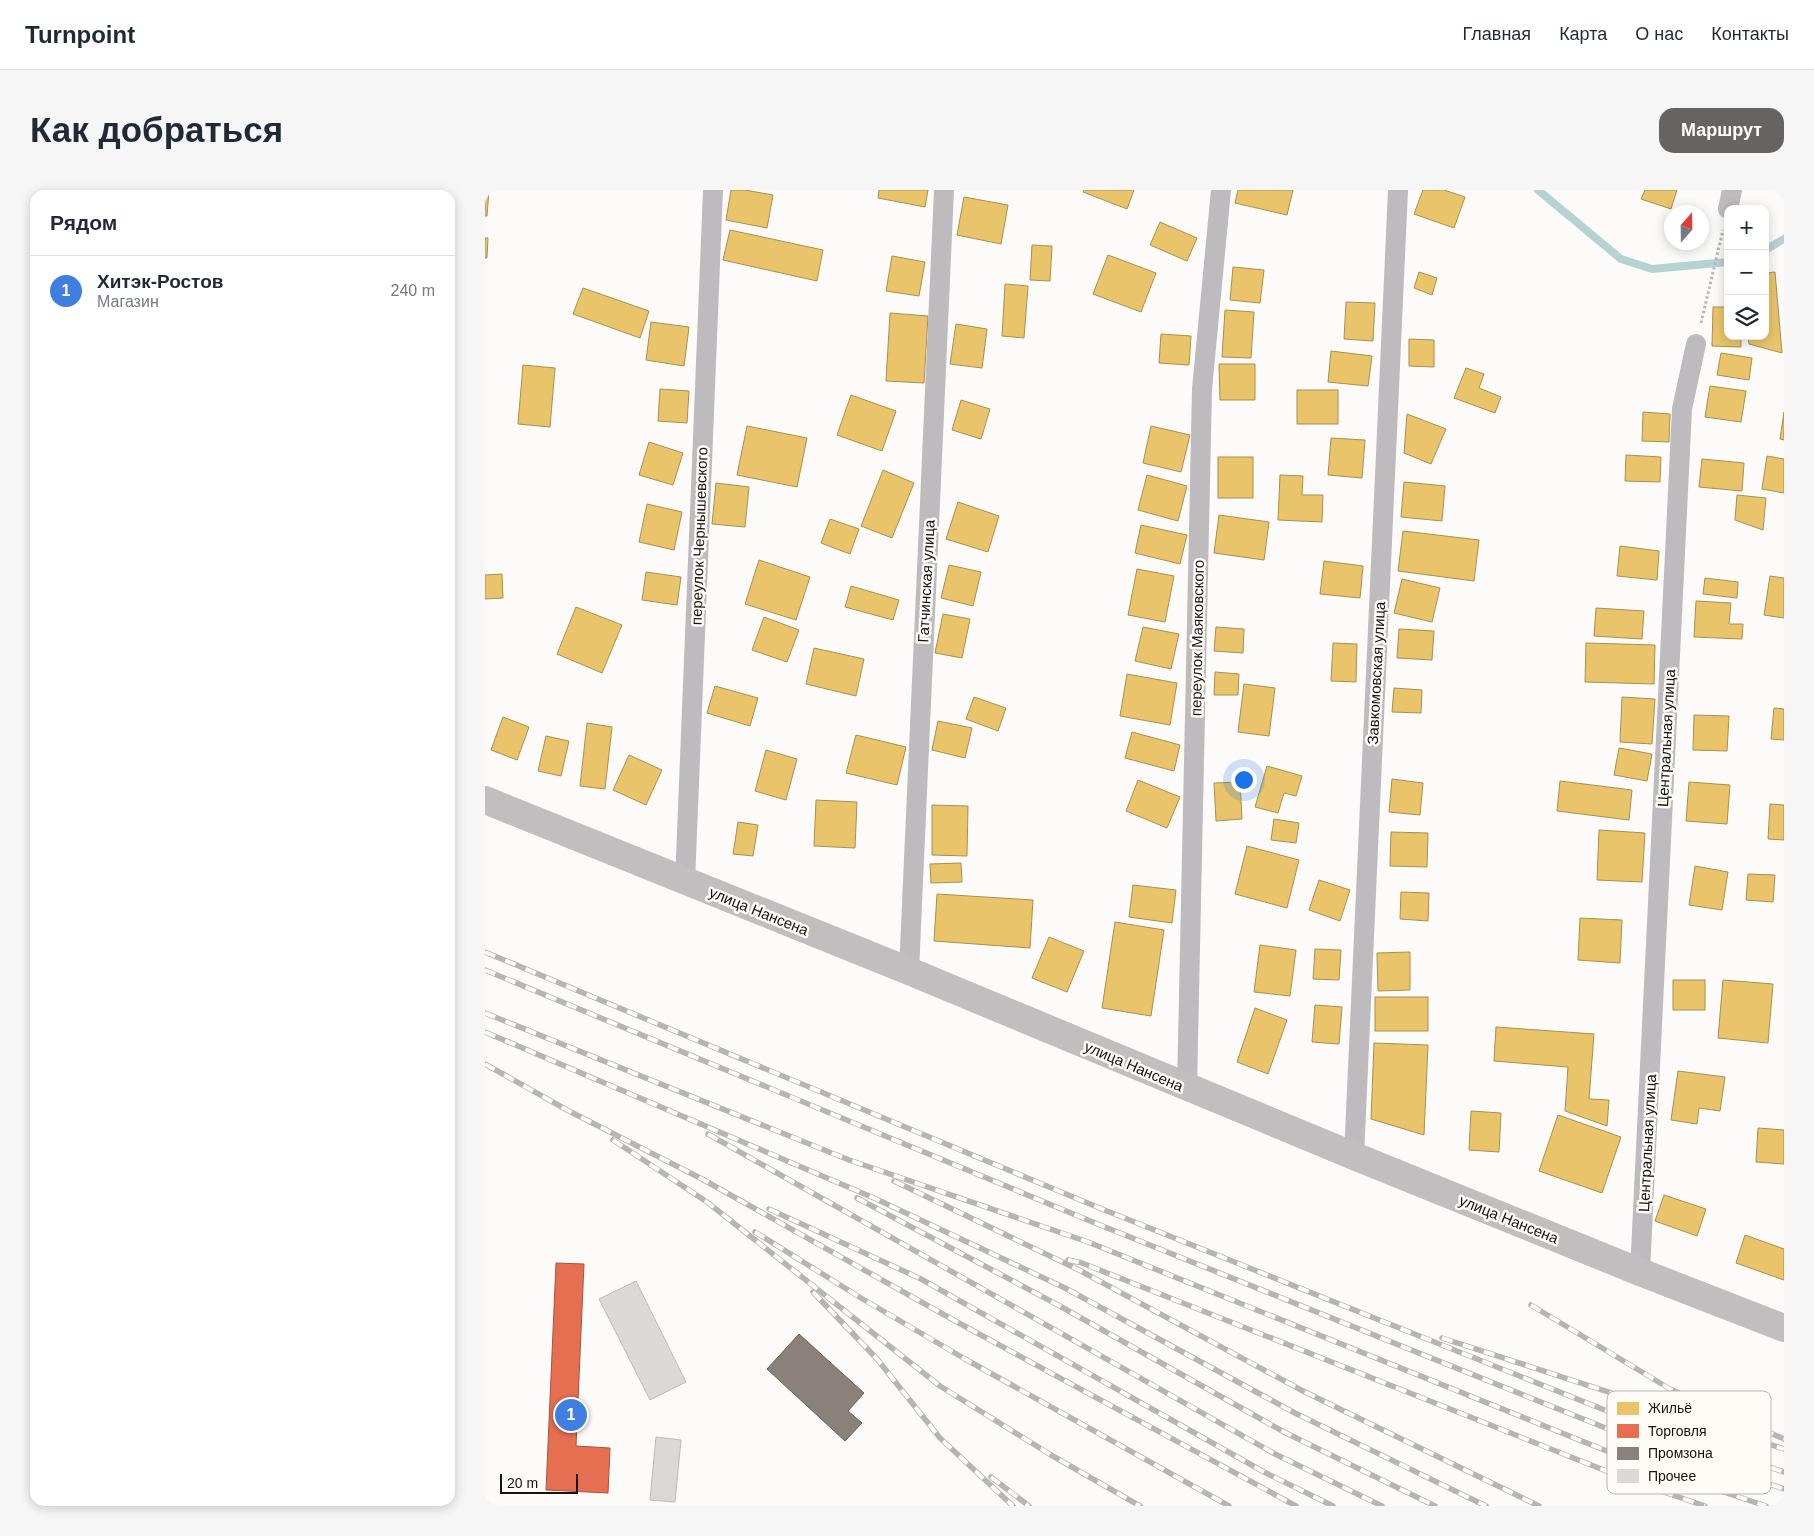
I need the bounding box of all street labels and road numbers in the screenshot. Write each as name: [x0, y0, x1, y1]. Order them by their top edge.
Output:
street label: переулок Чернышевского: [687, 447, 711, 625]
street label: Гатчинская улица: [914, 519, 938, 643]
street label: переулок Маяковского: [1187, 560, 1207, 716]
street label: Завкомовская улица: [1364, 600, 1388, 745]
street label: Центральная улица: [1654, 668, 1678, 807]
street label: улица Нансена: [707, 883, 812, 939]
street label: улица Нансена: [1082, 1038, 1186, 1095]
street label: Центральная улица: [1635, 1073, 1659, 1212]
street label: улица Нансена: [1457, 1191, 1562, 1247]

